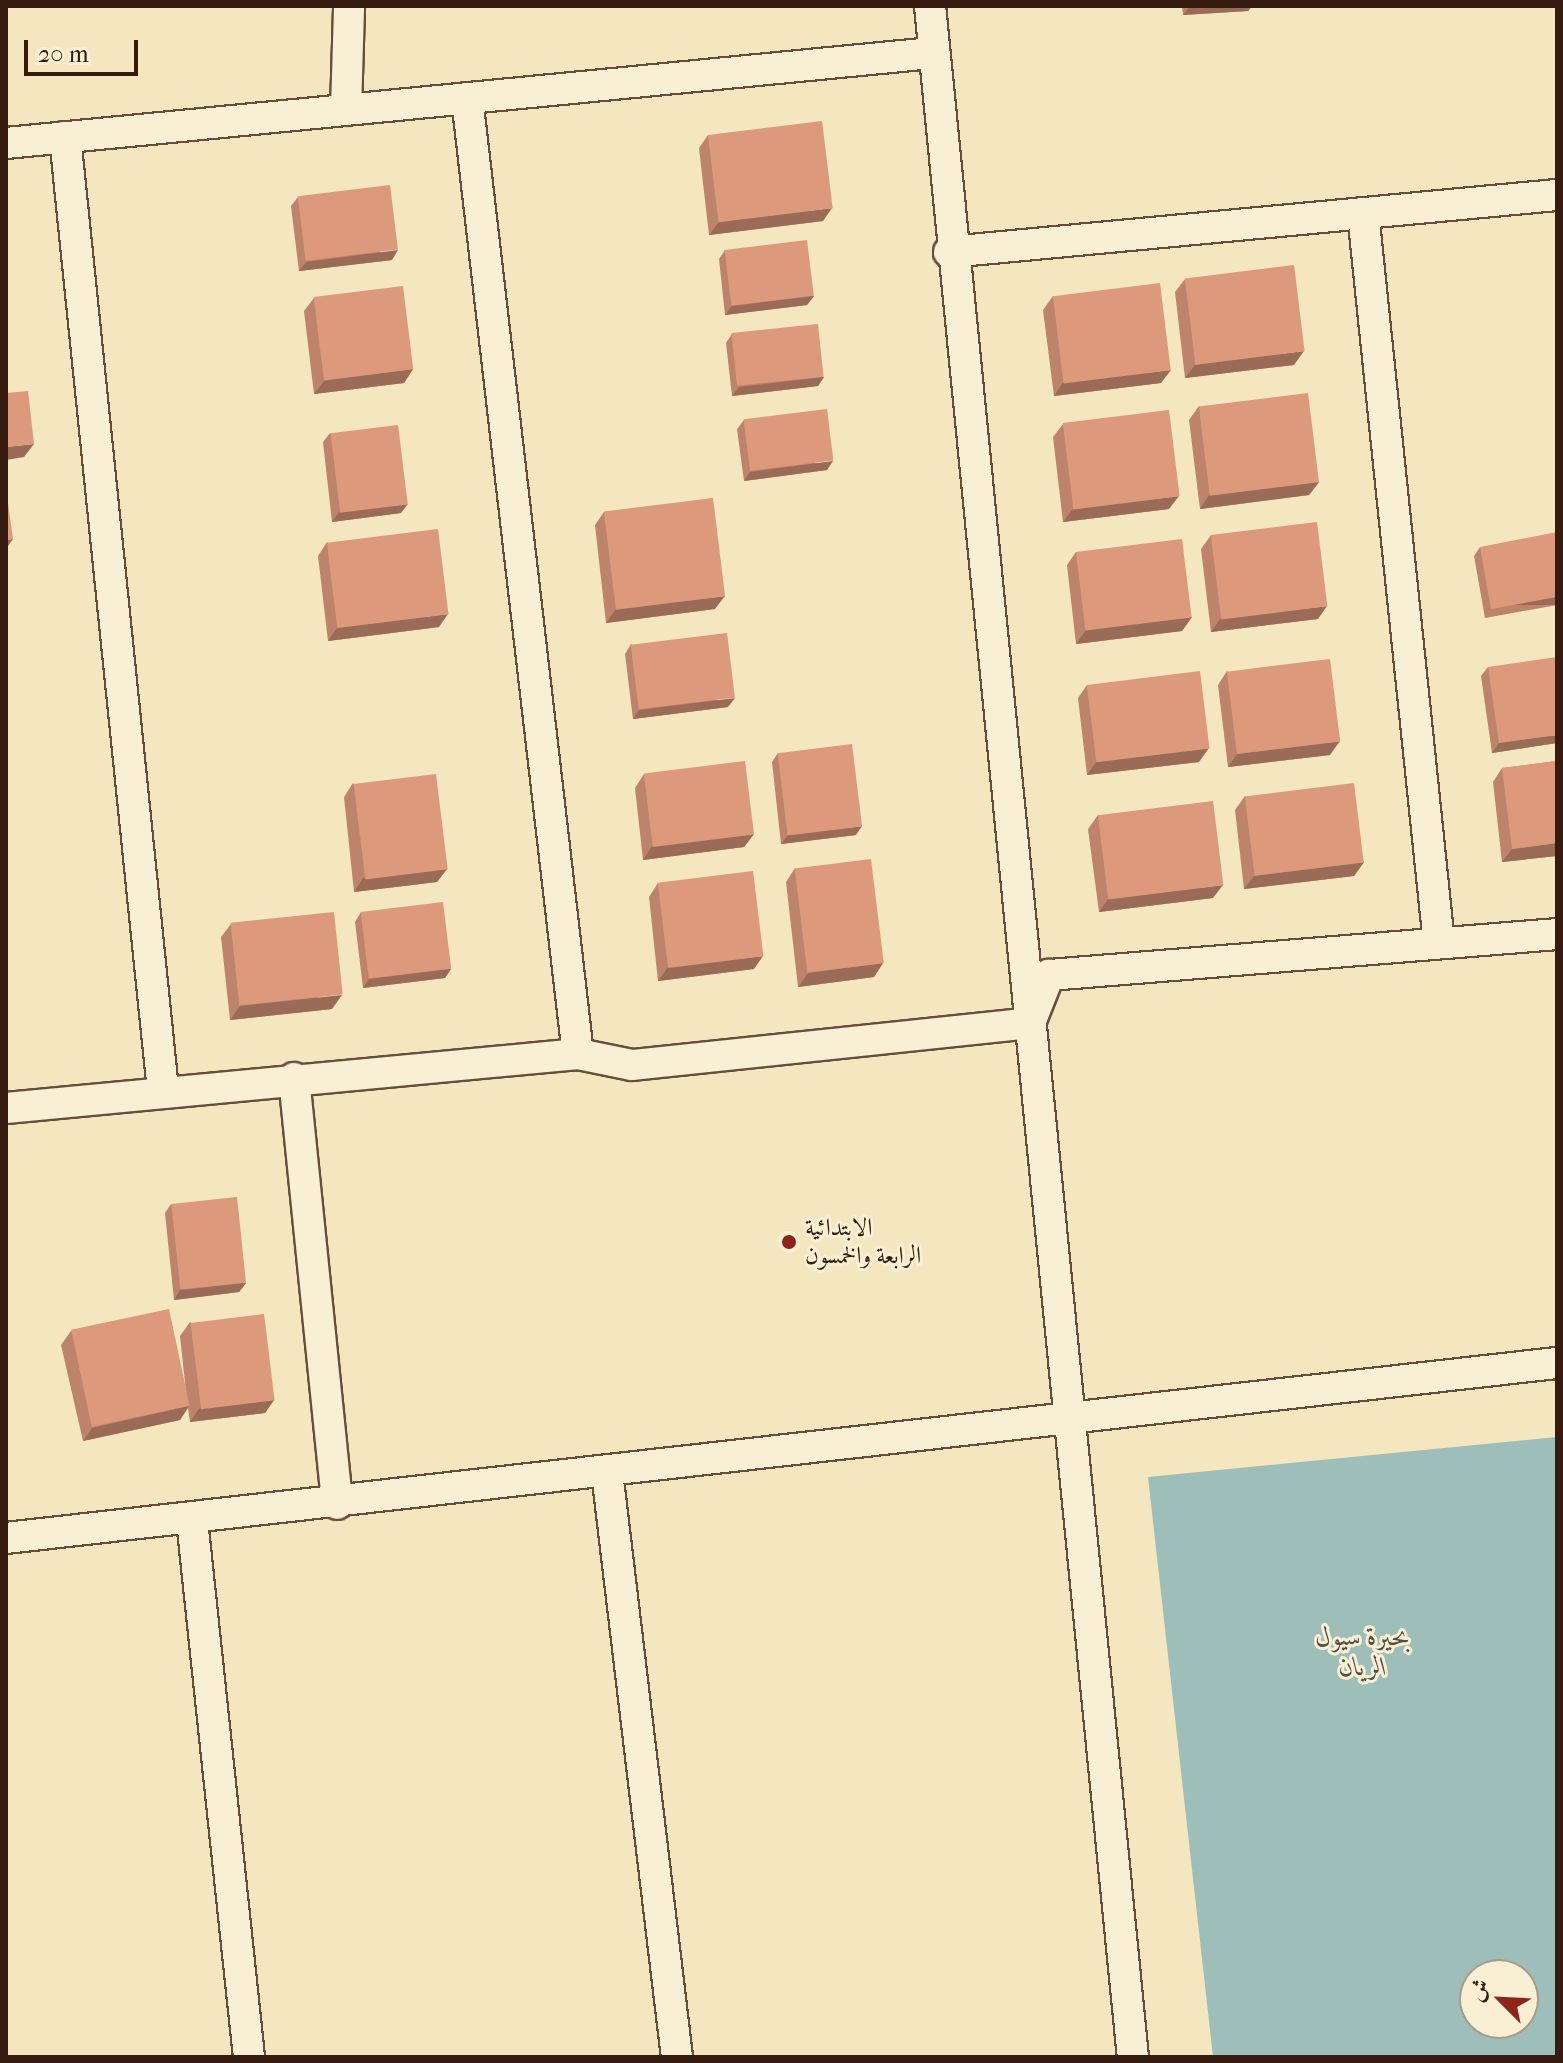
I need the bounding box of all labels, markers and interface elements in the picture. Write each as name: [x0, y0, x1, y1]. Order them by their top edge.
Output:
scale bar: [28, 24, 142, 74]
text: 20 m: [38, 40, 89, 68]
place label: الابتدائية الرابعة والخمسون: [805, 1214, 921, 1270]
marker: الابتدائية الرابعة والخمسون: [780, 1233, 798, 1251]
water label: بحيرة سيول الريان: [1316, 1621, 1410, 1682]
north arrow: [1459, 1959, 1539, 2039]
text: ش: [1463, 1975, 1495, 2005]

